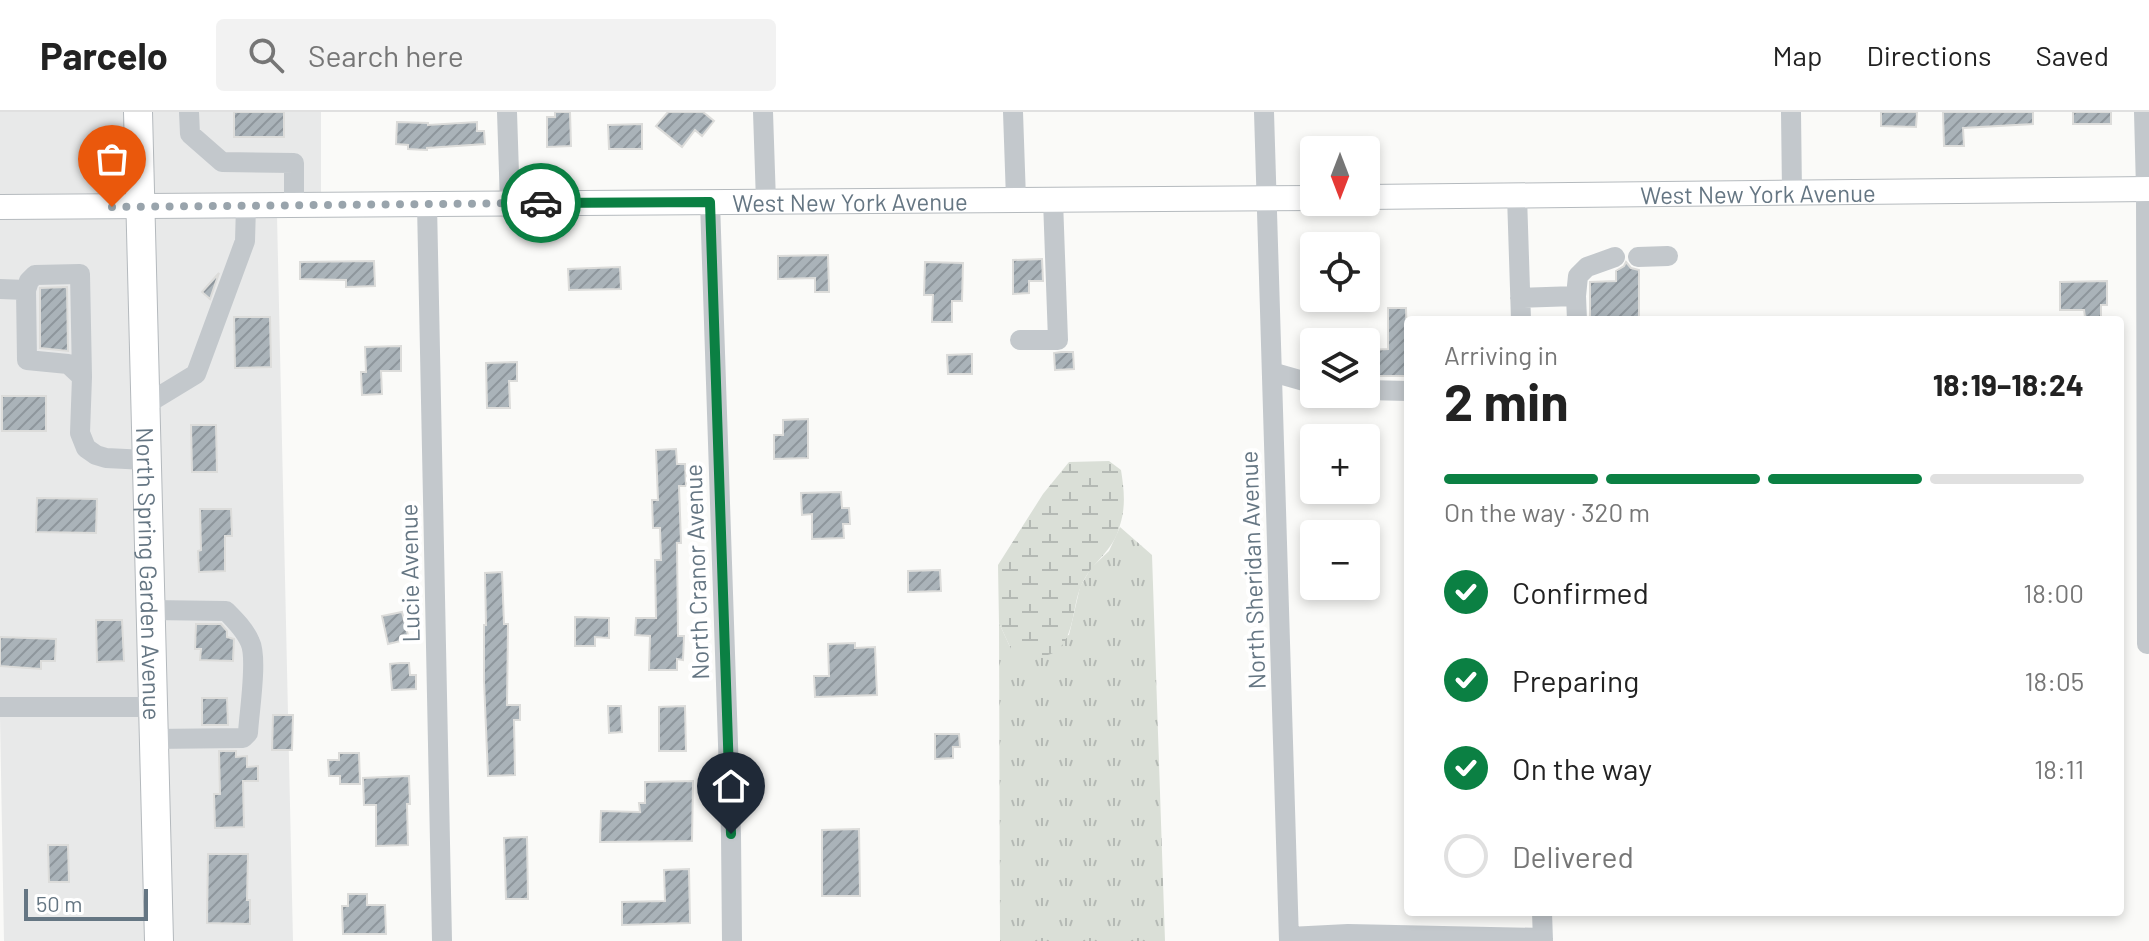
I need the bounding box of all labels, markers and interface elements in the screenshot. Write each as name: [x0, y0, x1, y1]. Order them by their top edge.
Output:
search box: [216, 19, 776, 91]
text: Parcelo: [40, 32, 168, 78]
icon: search: [244, 33, 288, 77]
text: Search here: [308, 37, 464, 73]
text: Map: [1773, 38, 1822, 72]
text: Directions: [1866, 38, 1992, 72]
text: Saved: [2036, 38, 2109, 72]
pin: [78, 125, 146, 207]
north arrow: [1300, 136, 1380, 216]
map controls: [1300, 136, 1380, 600]
icon: bag: [90, 137, 134, 181]
courier: [501, 163, 581, 243]
street label: West New York Avenue: [1640, 177, 1876, 209]
icon: car: [519, 181, 563, 225]
street label: West New York Avenue: [732, 186, 968, 216]
button: locate: [1300, 232, 1380, 312]
button: layers: [1300, 328, 1380, 408]
text: Arriving in: [1444, 339, 1558, 370]
text: 18:19–18:24: [1933, 366, 2084, 402]
text: 2 min: [1444, 369, 1569, 431]
button: +: [1300, 424, 1380, 504]
street label: North Spring Garden Avenue: [131, 427, 168, 721]
street label: North Sheridan Avenue: [1233, 450, 1271, 690]
street label: North Cranor Avenue: [678, 464, 714, 680]
text: On the way · 320 m: [1444, 496, 1650, 527]
street label: Lucie Avenue: [393, 503, 425, 643]
button: −: [1300, 520, 1380, 600]
icon: check: [1444, 570, 1488, 614]
text: Confirmed: [1512, 574, 1649, 610]
text: 18:00: [2023, 577, 2084, 608]
icon: check: [1444, 658, 1488, 702]
text: Preparing: [1512, 662, 1639, 698]
text: 18:05: [2024, 665, 2084, 696]
icon: check: [1444, 746, 1488, 790]
text: On the way: [1512, 750, 1652, 786]
pin: [697, 752, 765, 834]
text: 18:11: [2034, 753, 2084, 784]
icon: home: [709, 764, 753, 808]
text: Delivered: [1512, 838, 1634, 874]
scale bar: [24, 885, 148, 921]
text: 50 m: [36, 890, 82, 916]

